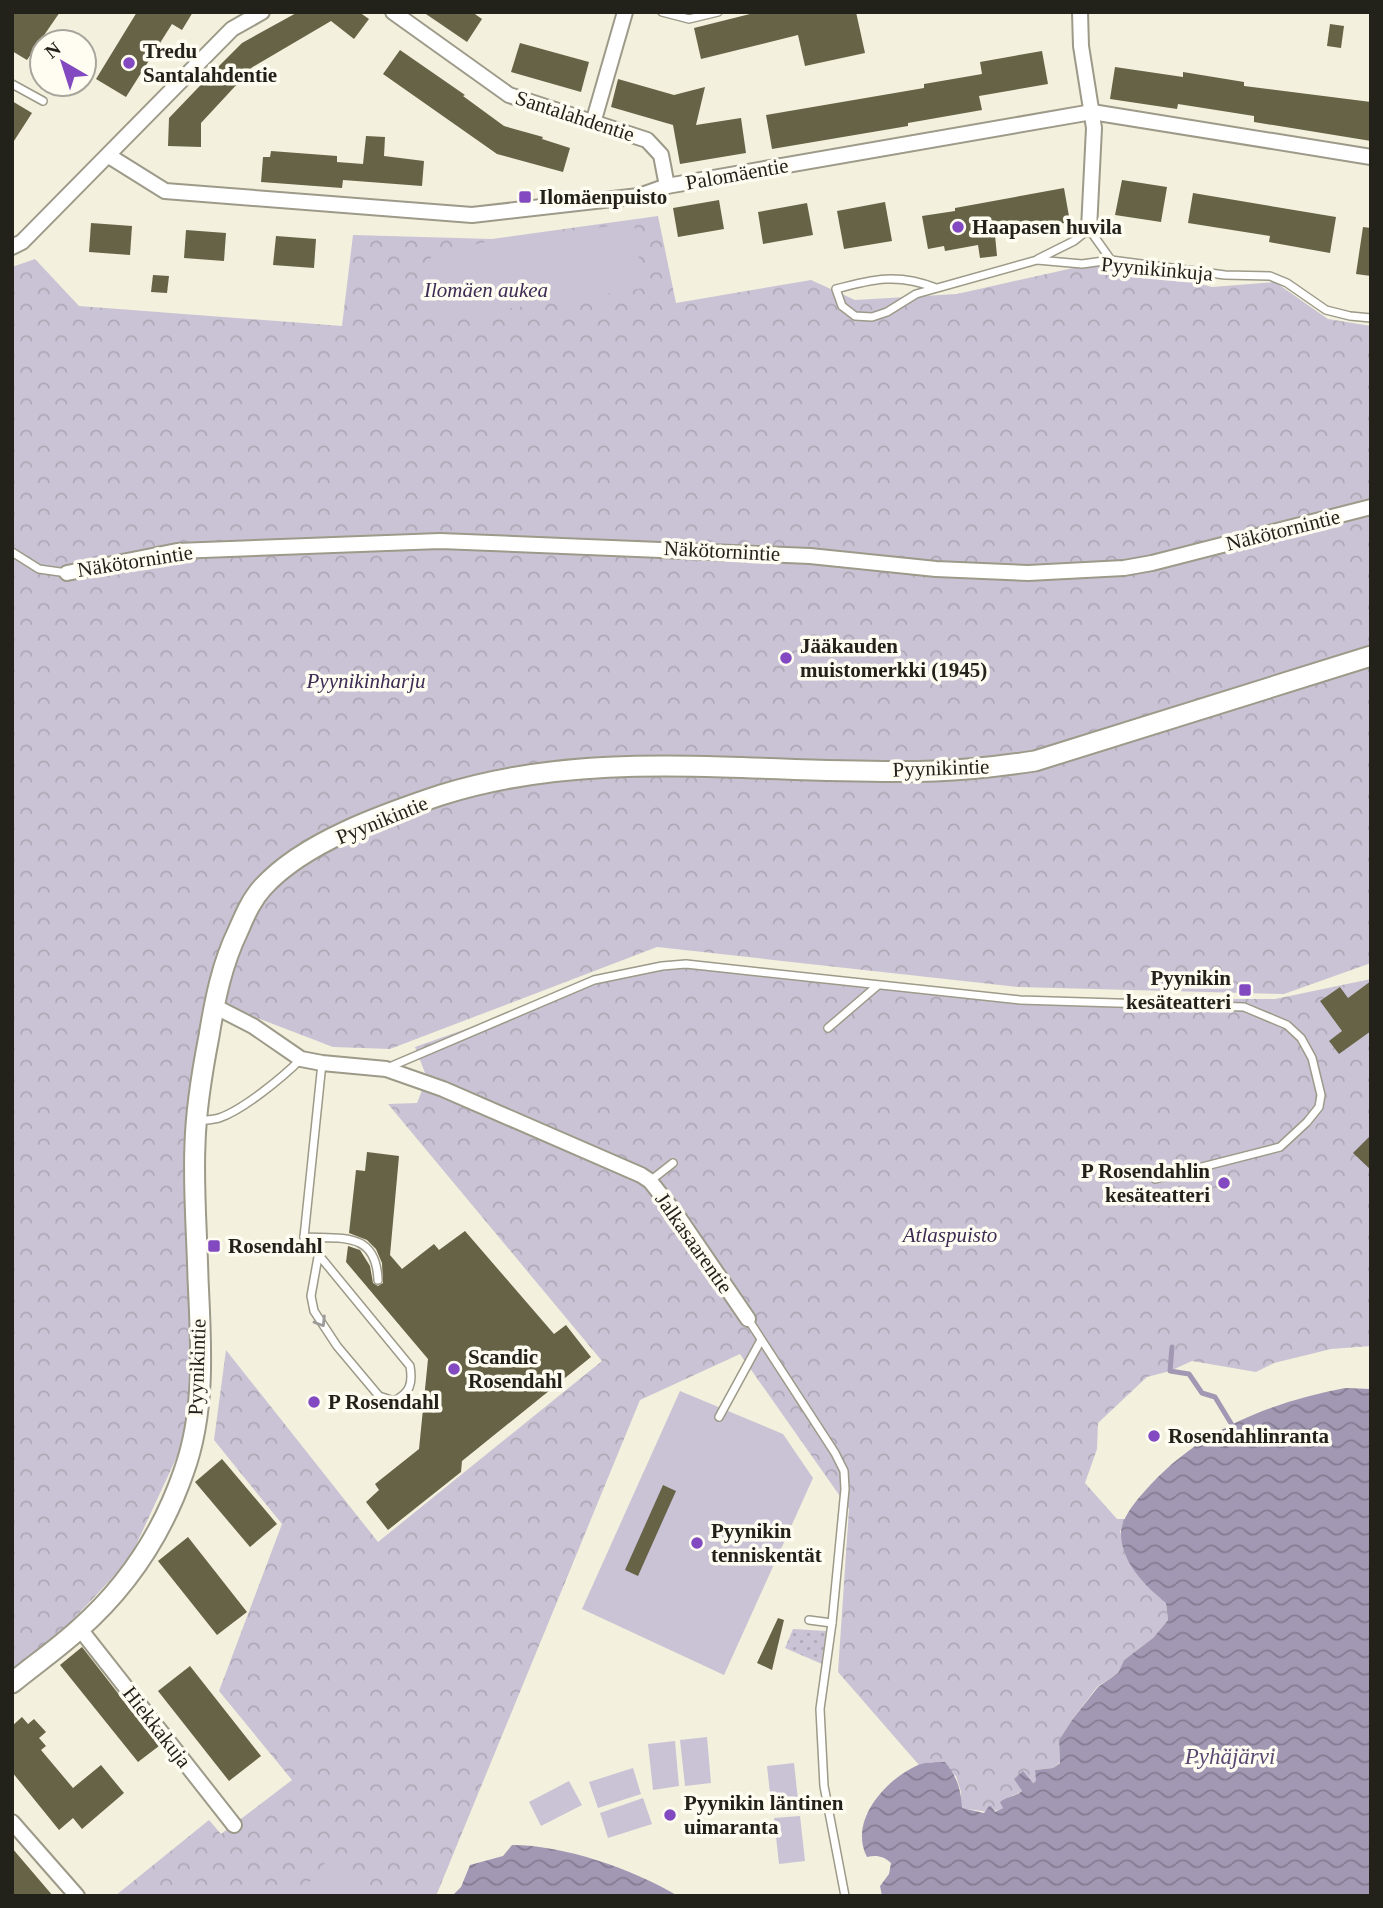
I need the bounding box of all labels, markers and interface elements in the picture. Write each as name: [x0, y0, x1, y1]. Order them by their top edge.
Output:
north arrow: [28, 28, 98, 98]
text: N: [41, 38, 65, 63]
place label: Tredu Santalahdentie: [143, 39, 277, 87]
marker: Tredu Santalahdentie: [121, 55, 137, 71]
street label: Santalahdentie: [513, 85, 637, 147]
street label: Palomäentie: [684, 153, 790, 195]
place label: Ilomäenpuisto: [539, 185, 667, 209]
marker: Ilomäenpuisto: [517, 189, 533, 205]
place label: Haapasen huvila: [972, 215, 1122, 239]
marker: Haapasen huvila: [950, 219, 966, 235]
street label: Pyynikinkuja: [1100, 252, 1215, 286]
park label: Ilomäen aukea: [423, 278, 548, 302]
street label: Näkötornintie: [1224, 504, 1342, 556]
street label: Näkötornintie: [663, 536, 781, 566]
street label: Näkötornintie: [76, 540, 194, 582]
place label: Jääkauden muistomerkki (1945): [800, 634, 987, 682]
marker: Jääkauden muistomerkki (1945): [778, 650, 794, 666]
park label: Pyynikinharju: [306, 669, 425, 693]
street label: Pyynikintie: [892, 754, 990, 782]
street label: Pyynikintie: [333, 791, 431, 849]
place label: Pyynikin kesäteatteri: [1126, 966, 1231, 1014]
marker: Pyynikin kesäteatteri: [1237, 982, 1253, 998]
place label: P Rosendahlin kesäteatteri: [1081, 1159, 1210, 1207]
marker: P Rosendahlin kesäteatteri: [1216, 1175, 1232, 1191]
street label: Jalkasaarentie: [650, 1188, 738, 1298]
park label: Atlaspuisto: [901, 1223, 997, 1247]
place label: Rosendahl: [228, 1234, 323, 1258]
marker: Rosendahl: [206, 1238, 222, 1254]
one-way arrow: [312, 1315, 325, 1328]
street label: Pyynikintie: [183, 1318, 211, 1416]
place label: Scandic Rosendahl: [468, 1345, 563, 1393]
marker: Scandic Rosendahl: [446, 1361, 462, 1377]
place label: P Rosendahl: [328, 1390, 440, 1414]
marker: P Rosendahl: [306, 1394, 322, 1410]
place label: Rosendahlinranta: [1168, 1424, 1330, 1448]
marker: Rosendahlinranta: [1146, 1428, 1162, 1444]
place label: Pyynikin tenniskentät: [711, 1519, 822, 1567]
marker: Pyynikin tenniskentät: [689, 1535, 705, 1551]
street label: Hiekkakuja: [118, 1681, 197, 1773]
water label: Pyhäjärvi: [1184, 1744, 1275, 1769]
place label: Pyynikin läntinen uimaranta: [684, 1791, 844, 1839]
marker: Pyynikin läntinen uimaranta: [662, 1807, 678, 1823]

